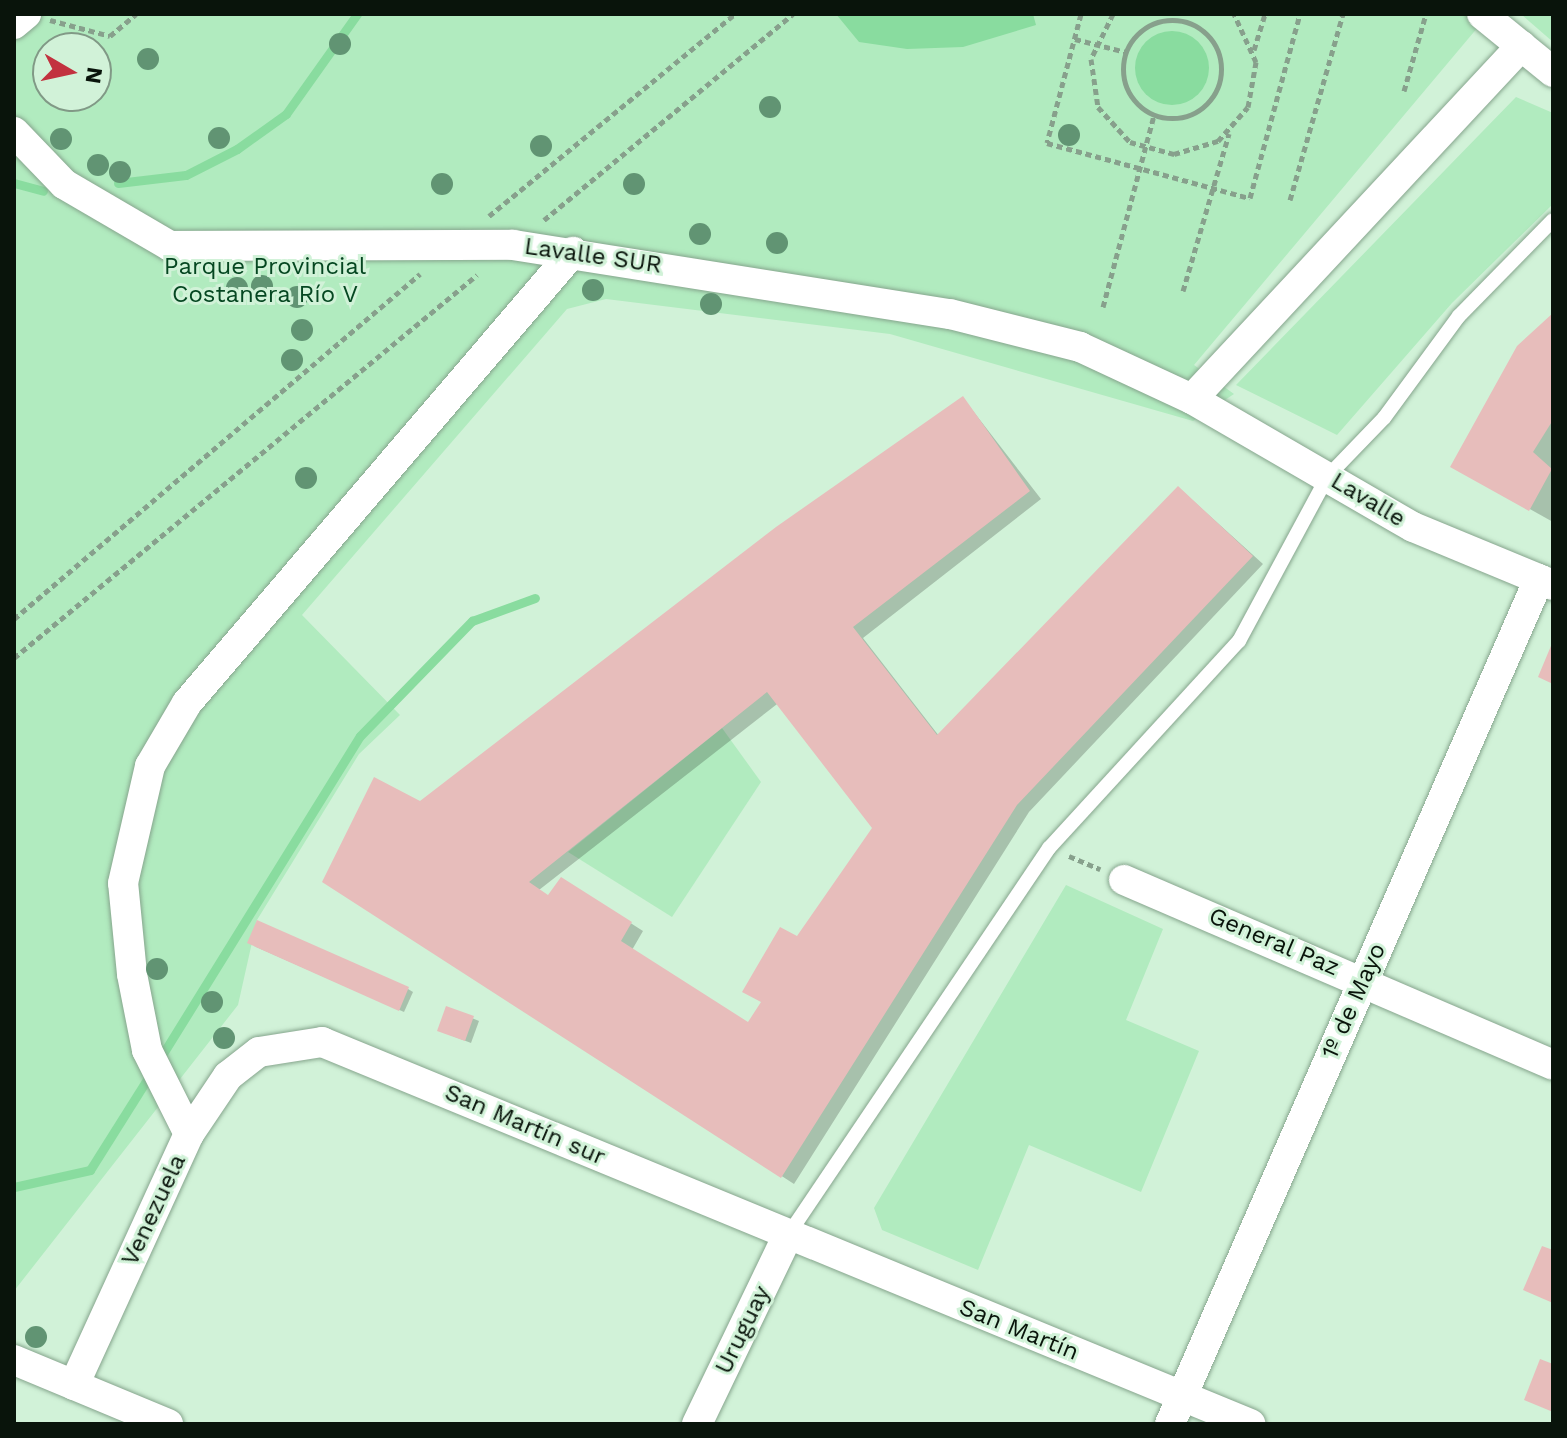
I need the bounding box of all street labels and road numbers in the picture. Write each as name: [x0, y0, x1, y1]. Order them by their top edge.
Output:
street label: Lavalle SUR: [523, 232, 663, 280]
street label: Lavalle: [1326, 467, 1410, 533]
street label: General Paz: [1204, 901, 1344, 983]
street label: 1º de Mayo: [1316, 939, 1392, 1063]
street label: San Martín sur: [440, 1078, 610, 1172]
street label: Venezuela: [116, 1150, 192, 1270]
street label: Uruguay: [709, 1281, 777, 1379]
street label: San Martín: [955, 1293, 1083, 1367]

